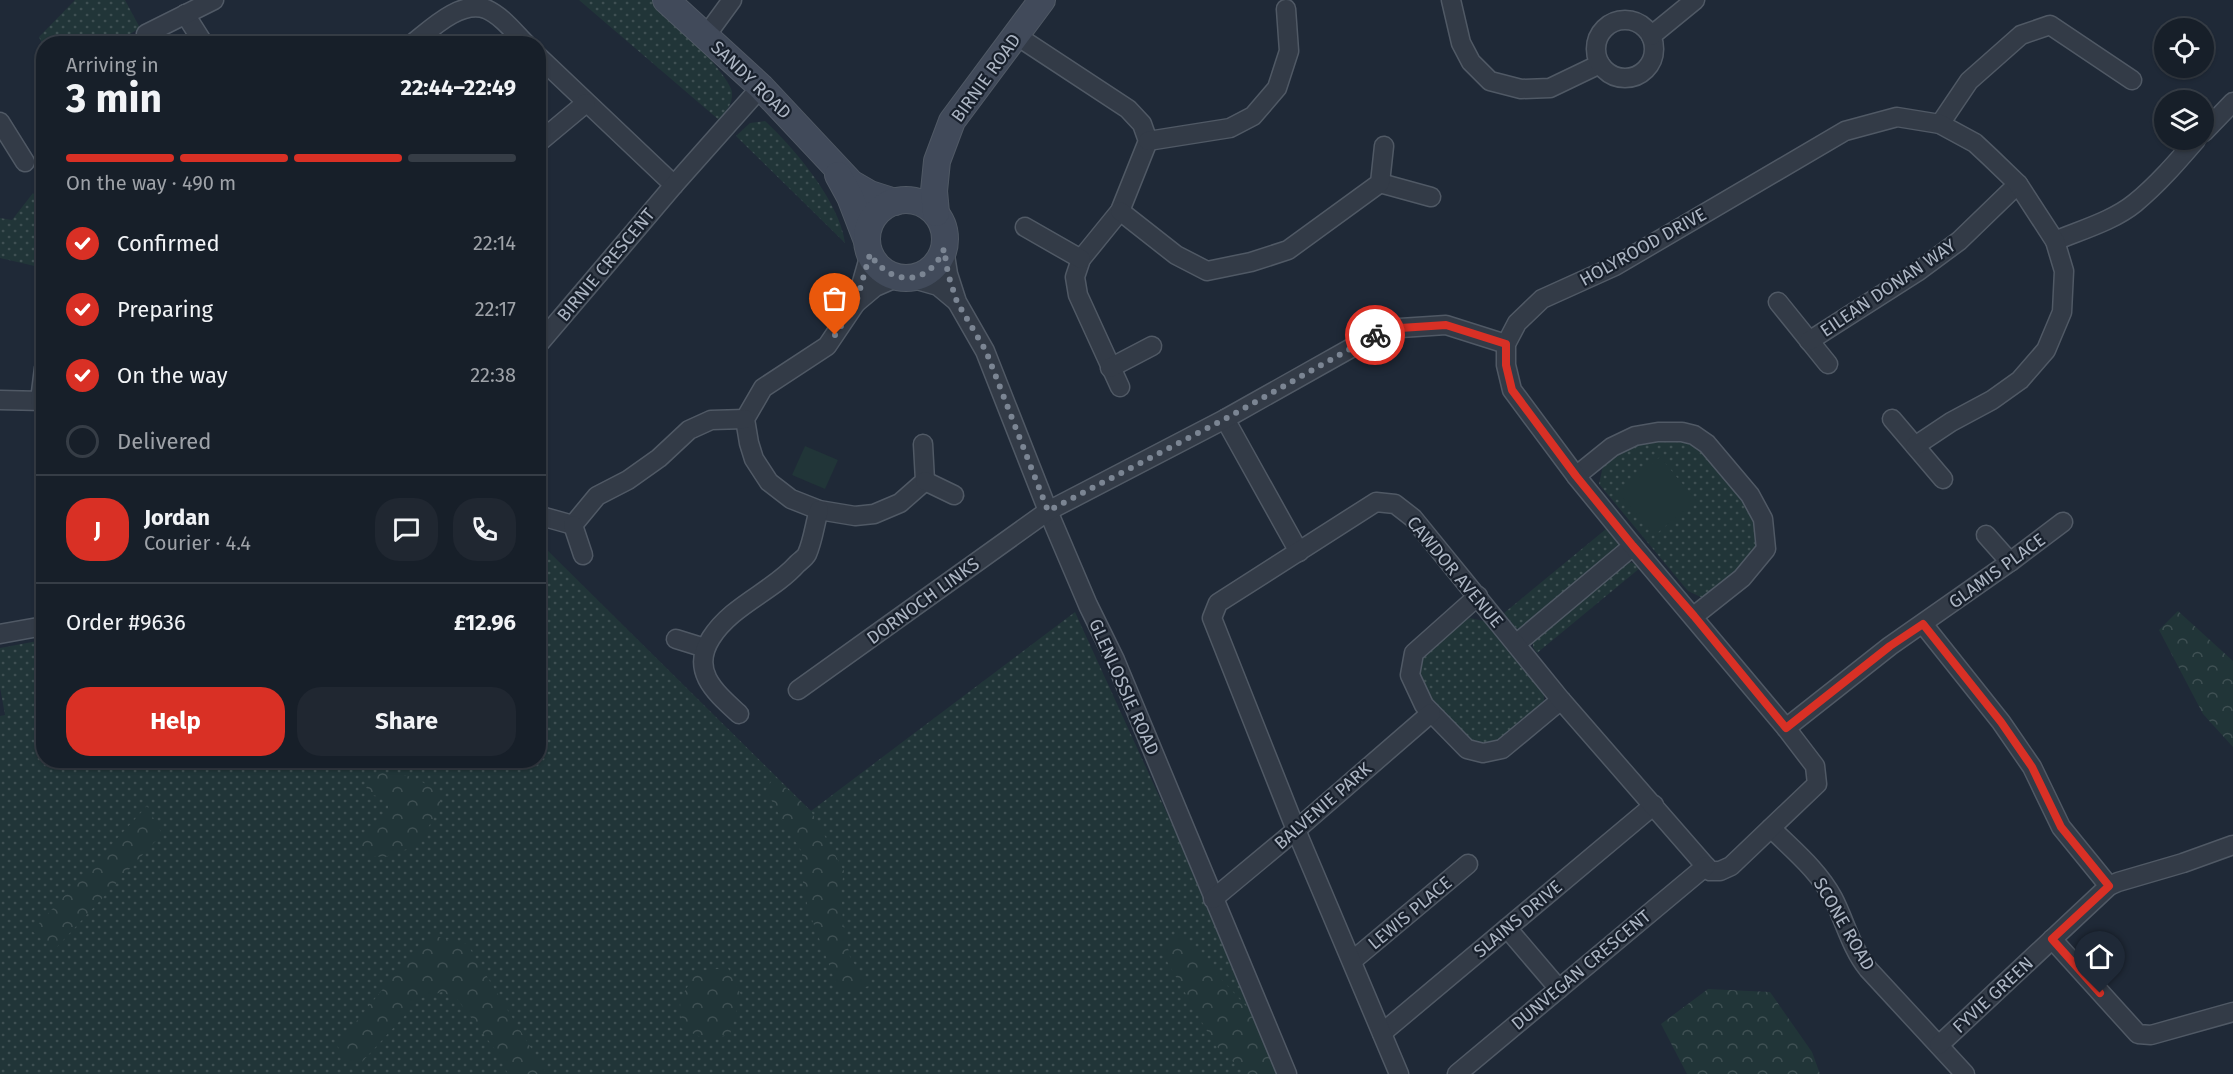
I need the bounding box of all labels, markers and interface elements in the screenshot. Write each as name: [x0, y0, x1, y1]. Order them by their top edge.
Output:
map controls: [2154, 18, 2214, 150]
button: locate: [2154, 18, 2214, 78]
street label: BIRNIE ROAD: [947, 29, 1025, 127]
street label: SANDY ROAD: [706, 36, 796, 124]
text: Arriving in: [66, 53, 159, 77]
text: 22:44–22:49: [401, 74, 516, 101]
text: 3 min: [66, 76, 162, 122]
button: layers: [2154, 90, 2214, 150]
text: On the way · 490 m: [66, 171, 236, 195]
street label: HOLYROOD DRIVE: [1576, 203, 1710, 291]
street label: BIRNIE CRESCENT: [552, 204, 660, 326]
icon: check: [66, 227, 99, 260]
text: Confirmed: [117, 230, 220, 257]
text: 22:14: [473, 231, 516, 255]
street label: EILEAN DONAN WAY: [1816, 234, 1960, 342]
pin: [809, 273, 860, 335]
icon: bag: [818, 282, 851, 315]
icon: check: [66, 293, 99, 326]
text: Preparing: [117, 296, 213, 323]
text: 22:17: [475, 297, 516, 321]
courier: [1345, 305, 1405, 365]
icon: bike: [1359, 319, 1392, 352]
icon: check: [66, 359, 99, 392]
text: On the way: [117, 362, 228, 389]
text: 22:38: [470, 363, 516, 387]
text: Delivered: [117, 428, 212, 455]
button: chat: [375, 498, 438, 561]
button: phone: [453, 498, 516, 561]
text: Jordan: [144, 504, 210, 531]
street label: CAWDOR AVENUE: [1402, 512, 1508, 632]
text: J: [94, 516, 101, 543]
street label: GLAMIS PLACE: [1945, 529, 2049, 613]
text: Courier · 4.4: [144, 531, 251, 555]
street label: DORNOCH LINKS: [863, 553, 984, 649]
text: Order #9636: [66, 609, 186, 636]
text: £12.96: [454, 609, 516, 636]
street label: GLENLOSSIE ROAD: [1084, 615, 1164, 759]
button: Help: [66, 687, 285, 756]
button: Share: [297, 687, 516, 756]
street label: BALVENIE PARK: [1270, 758, 1376, 854]
street label: LEWIS PLACE: [1364, 872, 1456, 954]
street label: SCONE ROAD: [1809, 874, 1879, 974]
street label: SLAINS DRIVE: [1469, 876, 1567, 962]
street label: DUNVEGAN CRESCENT: [1507, 905, 1656, 1035]
pin: [2074, 931, 2125, 993]
icon: home: [2083, 940, 2116, 973]
street label: FYVIE GREEN: [1948, 952, 2038, 1038]

